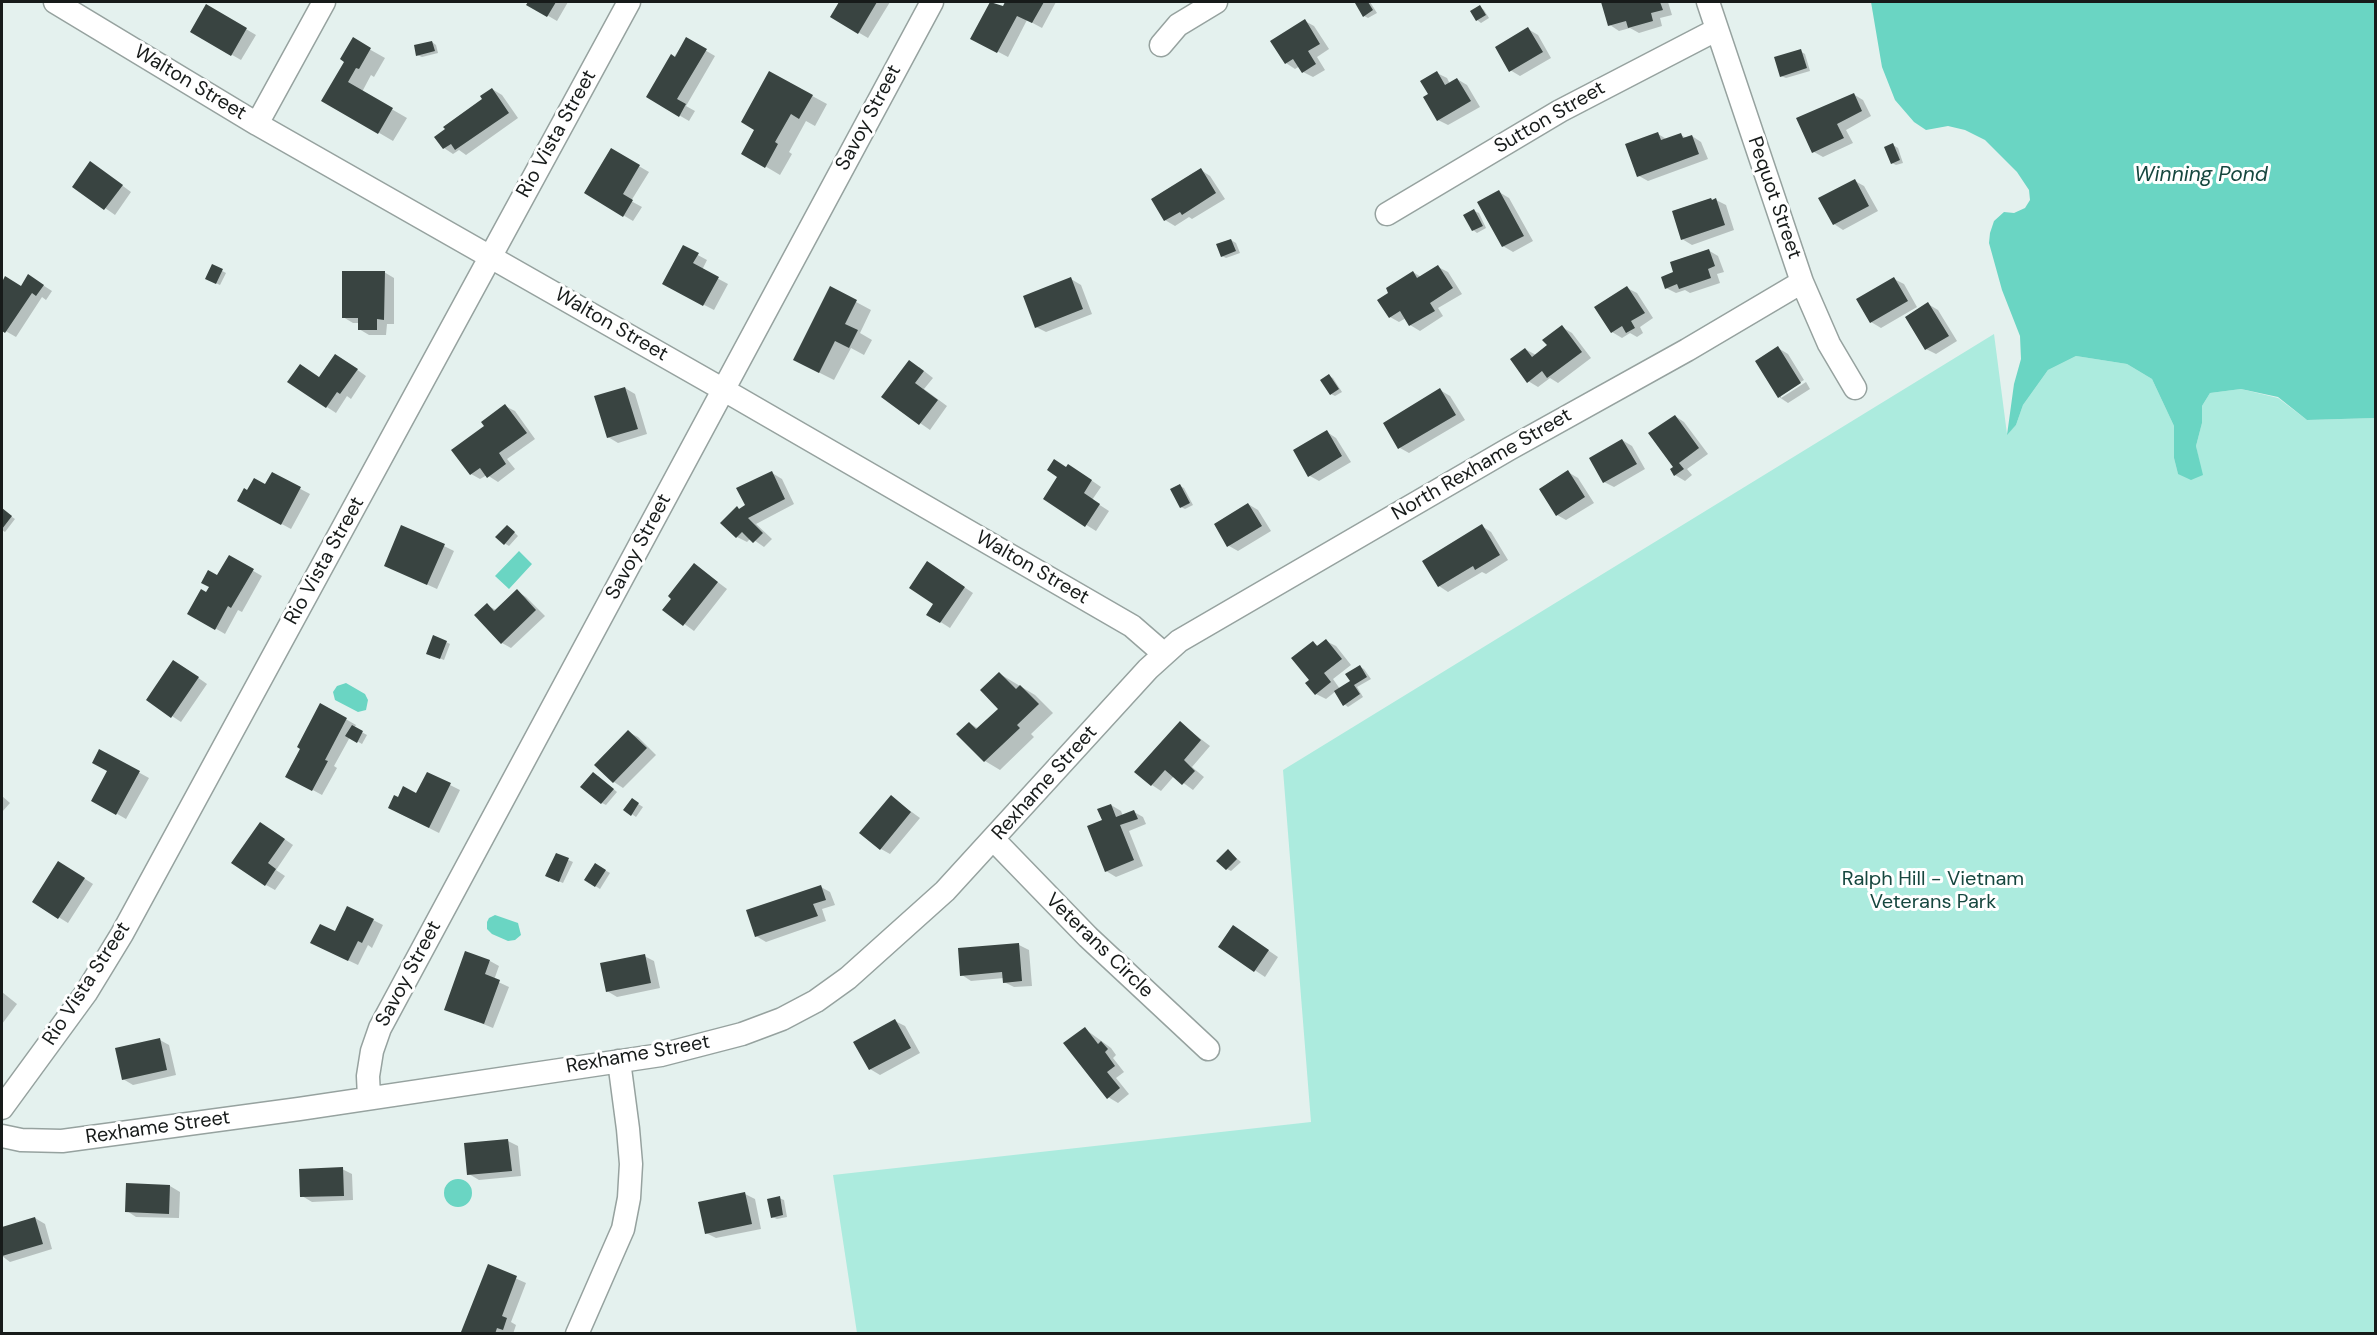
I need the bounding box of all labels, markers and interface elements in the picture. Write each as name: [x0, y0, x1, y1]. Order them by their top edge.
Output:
street label: Walton Street: [130, 40, 250, 126]
street label: Savoy Street: [831, 61, 907, 175]
street label: Rio Vista Street: [512, 66, 602, 202]
street label: Sutton Street: [1490, 77, 1610, 159]
street label: Pequot Street: [1742, 134, 1806, 262]
water label: Winning Pond: [2134, 162, 2268, 188]
street label: Walton Street: [550, 283, 672, 367]
street label: North Rexhame Street: [1388, 404, 1576, 526]
street label: Savoy Street: [601, 490, 677, 604]
street label: Rio Vista Street: [280, 493, 370, 629]
street label: Walton Street: [971, 526, 1093, 610]
street label: Rexhame Street: [987, 721, 1103, 845]
park label: Ralph Hill - Vietnam Veterans Park: [1842, 868, 2024, 915]
street label: Veterans Circle: [1040, 889, 1158, 1003]
street label: Savoy Street: [371, 917, 447, 1031]
street label: Rio Vista Street: [38, 918, 136, 1050]
street label: Rexhame Street: [564, 1031, 712, 1079]
street label: Rexhame Street: [84, 1106, 232, 1150]

